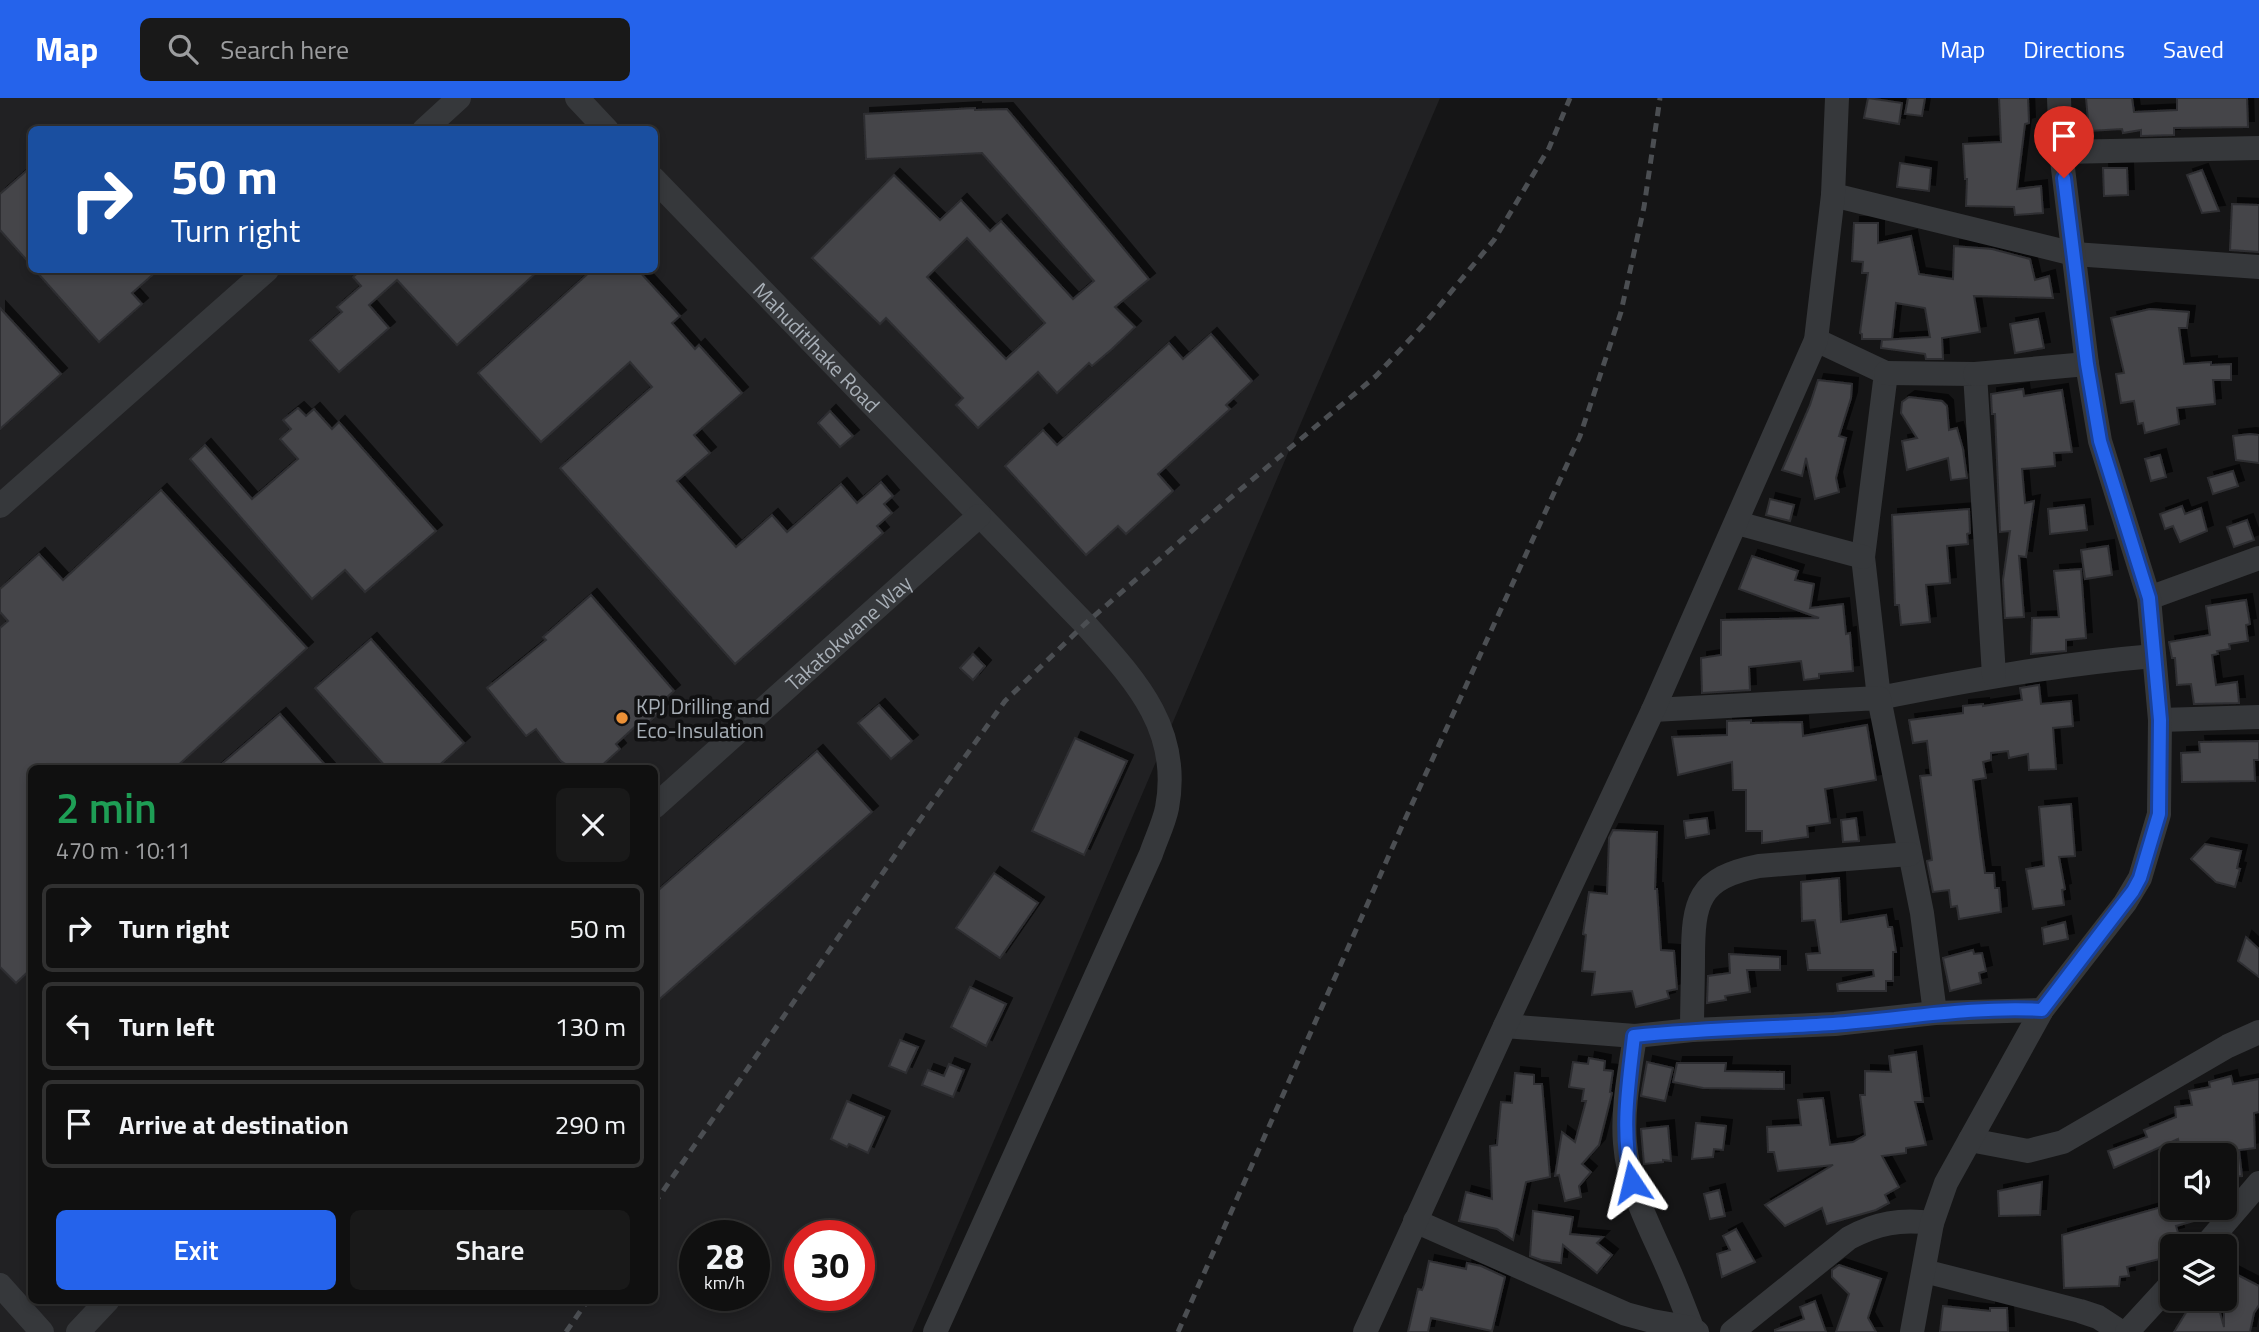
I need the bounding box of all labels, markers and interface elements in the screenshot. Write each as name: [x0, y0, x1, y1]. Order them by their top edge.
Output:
search box: [140, 18, 630, 81]
text: Map: [35, 24, 98, 74]
icon: search: [164, 30, 202, 68]
text: Search here: [220, 30, 349, 69]
text: Map: [1940, 31, 1985, 67]
text: Directions: [2023, 31, 2125, 67]
text: Saved: [2163, 31, 2224, 67]
pin: [2034, 106, 2094, 178]
icon: arrive: [2045, 117, 2083, 155]
text: 50 m: [171, 138, 278, 213]
icon: right: [56, 154, 147, 245]
text: Turn right: [171, 206, 300, 254]
street label: Mahuditlhake Road: [746, 275, 888, 420]
street label: Takatokwane Way: [778, 567, 919, 698]
place label: KPJ Drilling and Eco-Insulation: [636, 690, 770, 746]
marker: KPJ Drilling and Eco-Insulation: [614, 710, 630, 726]
text: 2 min: [56, 775, 157, 839]
button: close: [556, 788, 630, 862]
text: 470 m · 10:11: [56, 833, 191, 868]
icon: right: [60, 909, 98, 947]
text: Turn right: [119, 909, 230, 948]
text: 50 m: [569, 909, 626, 948]
icon: left: [60, 1007, 98, 1045]
text: Turn left: [119, 1007, 214, 1046]
text: 130 m: [555, 1007, 626, 1046]
icon: arrive: [60, 1105, 98, 1143]
text: Arrive at destination: [119, 1105, 349, 1144]
text: 290 m: [555, 1105, 626, 1144]
map controls: [2160, 1143, 2237, 1311]
button: sound: [2160, 1143, 2237, 1220]
position arrow: [1595, 1145, 1669, 1219]
button: Exit: [56, 1210, 336, 1290]
button: Share: [350, 1210, 630, 1290]
speed limit sign: 30: [784, 1220, 875, 1311]
text: 28: [705, 1229, 744, 1283]
button: layers: [2160, 1234, 2237, 1311]
text: km/h: [704, 1269, 745, 1296]

